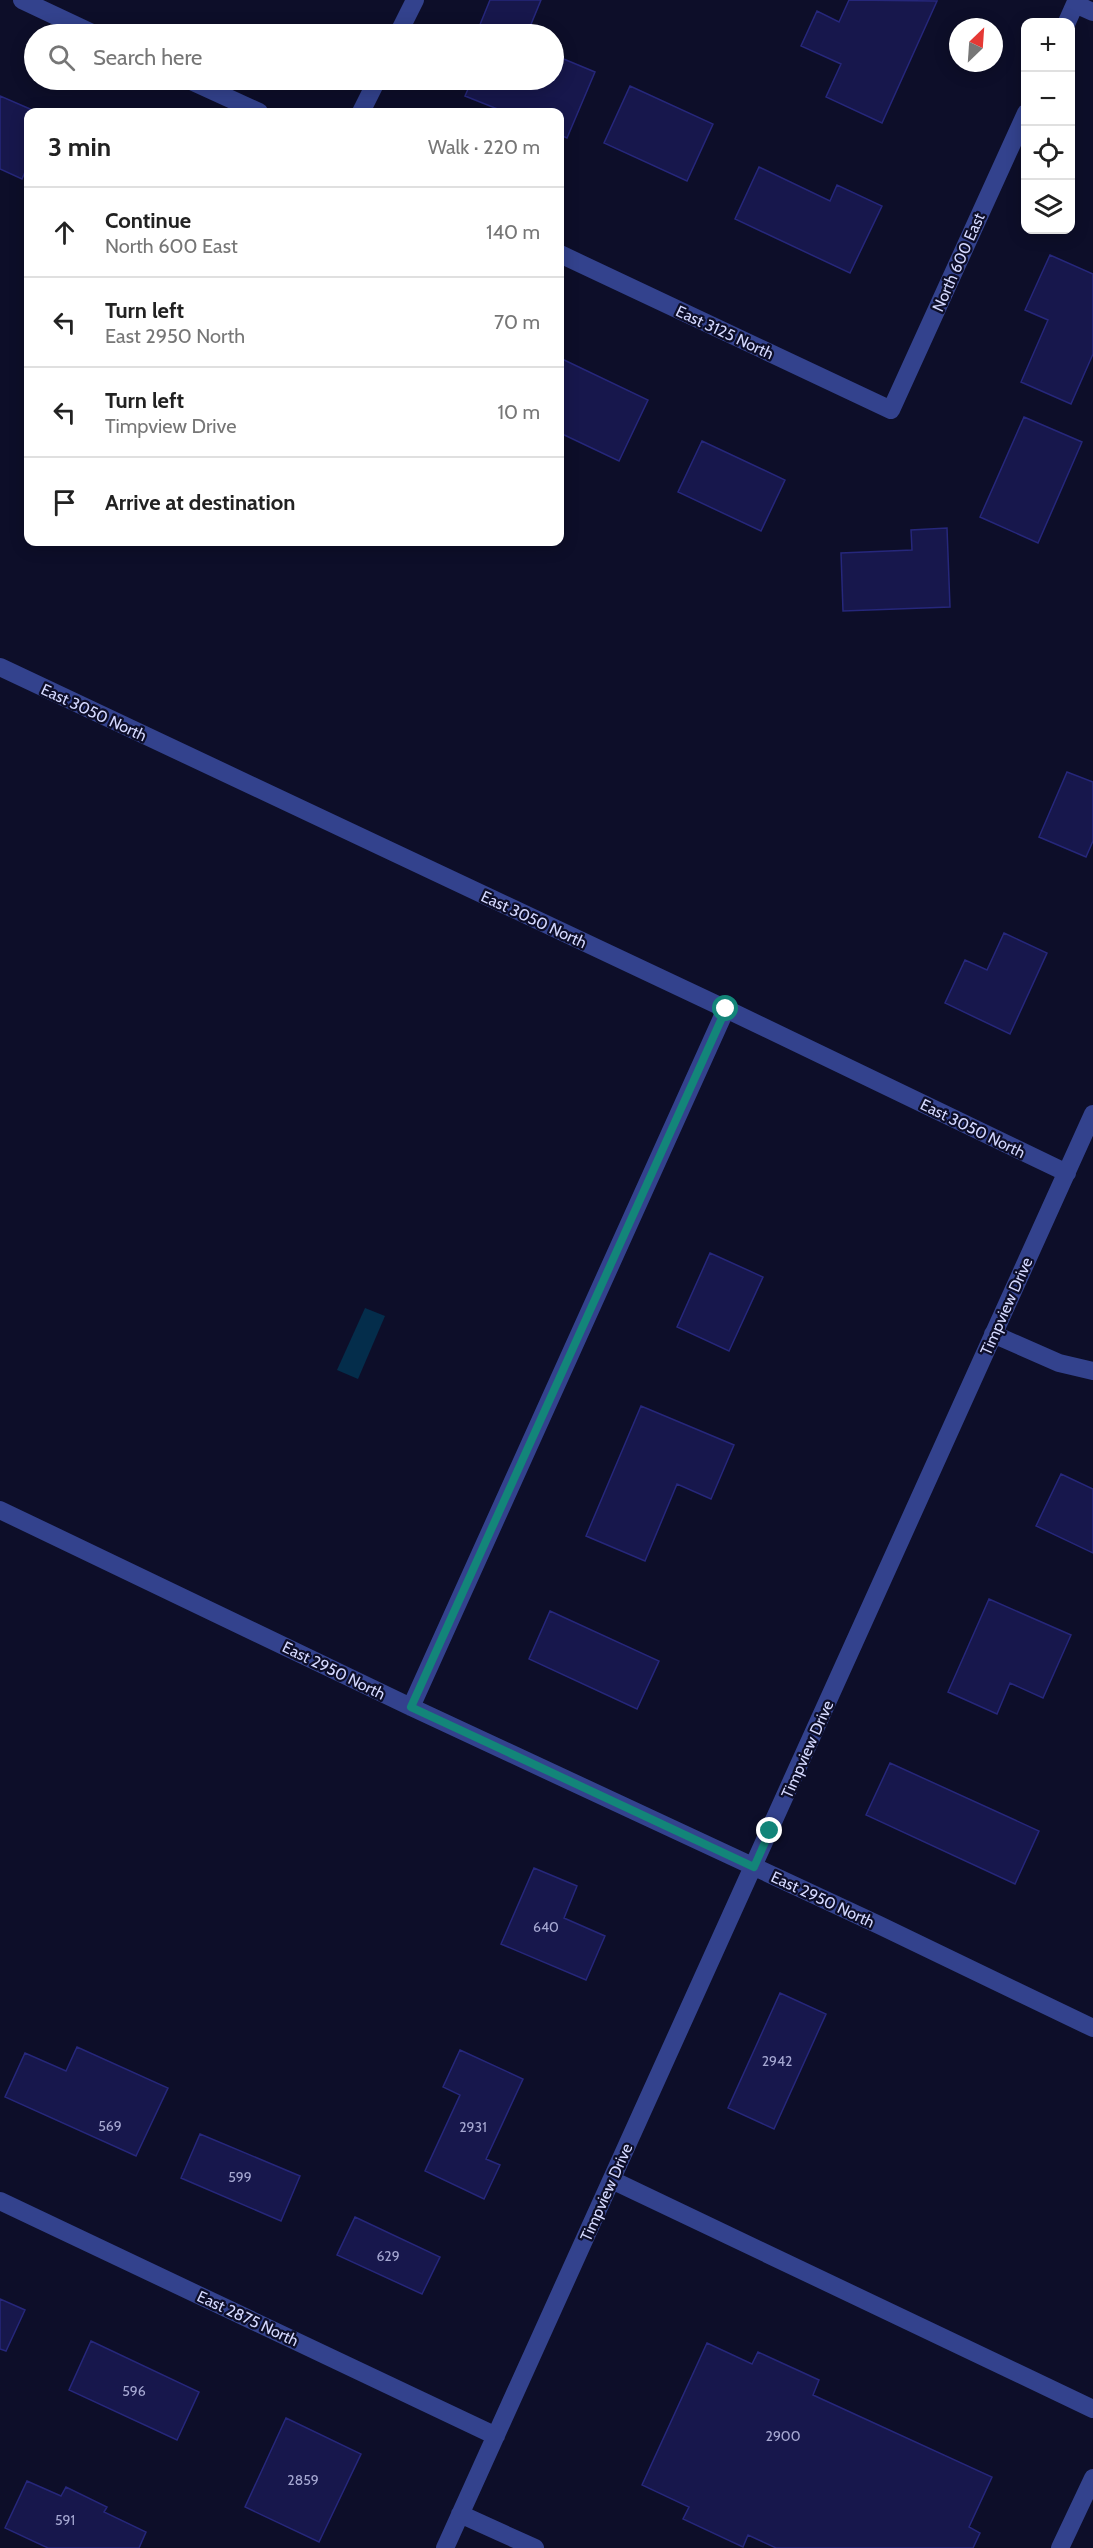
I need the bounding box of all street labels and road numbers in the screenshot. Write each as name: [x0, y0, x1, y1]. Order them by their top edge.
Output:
street label: North 600 East: [928, 209, 989, 315]
street label: East 3125 North: [673, 302, 777, 363]
street label: East 3050 North: [38, 680, 150, 745]
street label: East 3050 North: [478, 887, 590, 952]
street label: East 3050 North: [917, 1095, 1028, 1162]
street label: Timpview Drive: [976, 1254, 1037, 1358]
street label: East 2950 North: [279, 1637, 388, 1704]
street label: Timpview Drive: [777, 1697, 838, 1801]
street label: East 2950 North: [768, 1867, 878, 1932]
street label: Timpview Drive: [576, 2140, 637, 2244]
street label: East 2875 North: [194, 2287, 301, 2350]

